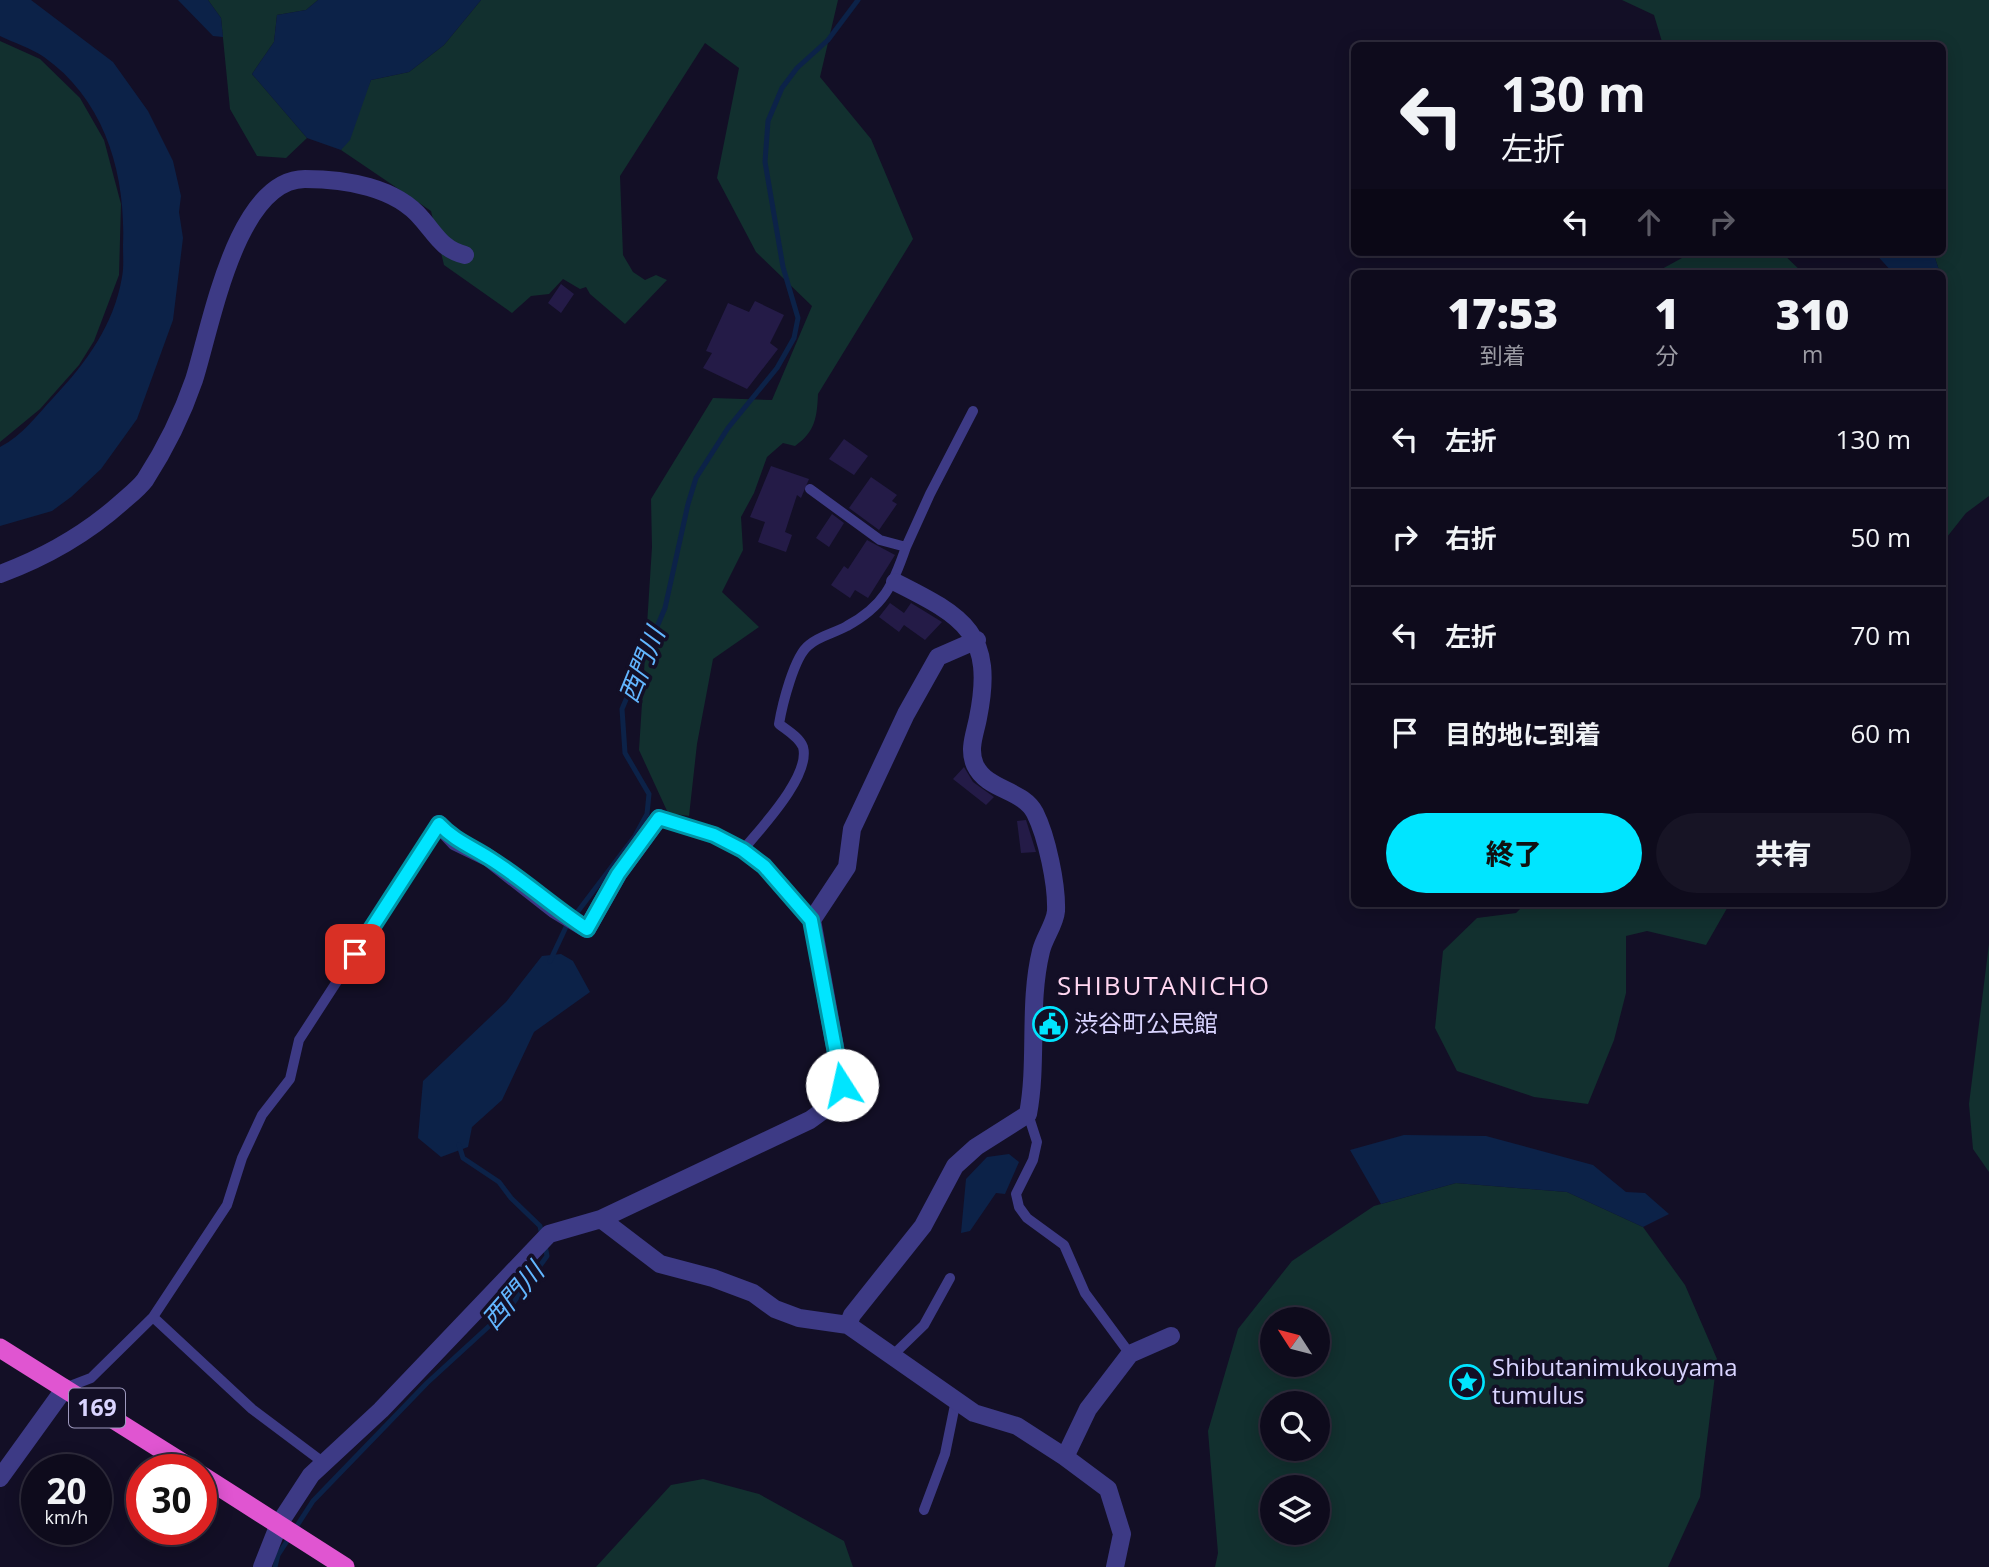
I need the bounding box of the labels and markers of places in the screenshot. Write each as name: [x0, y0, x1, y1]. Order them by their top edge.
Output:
pin: [325, 924, 385, 984]
public building icon: 渋谷町公民館: [1031, 1005, 1069, 1043]
place label: 渋谷町公民館: [1074, 1006, 1218, 1039]
place label: Shibutanimukouyama tumulus: [1492, 1350, 1738, 1411]
place icon: Shibutanimukouyama tumulus: [1448, 1363, 1486, 1401]

